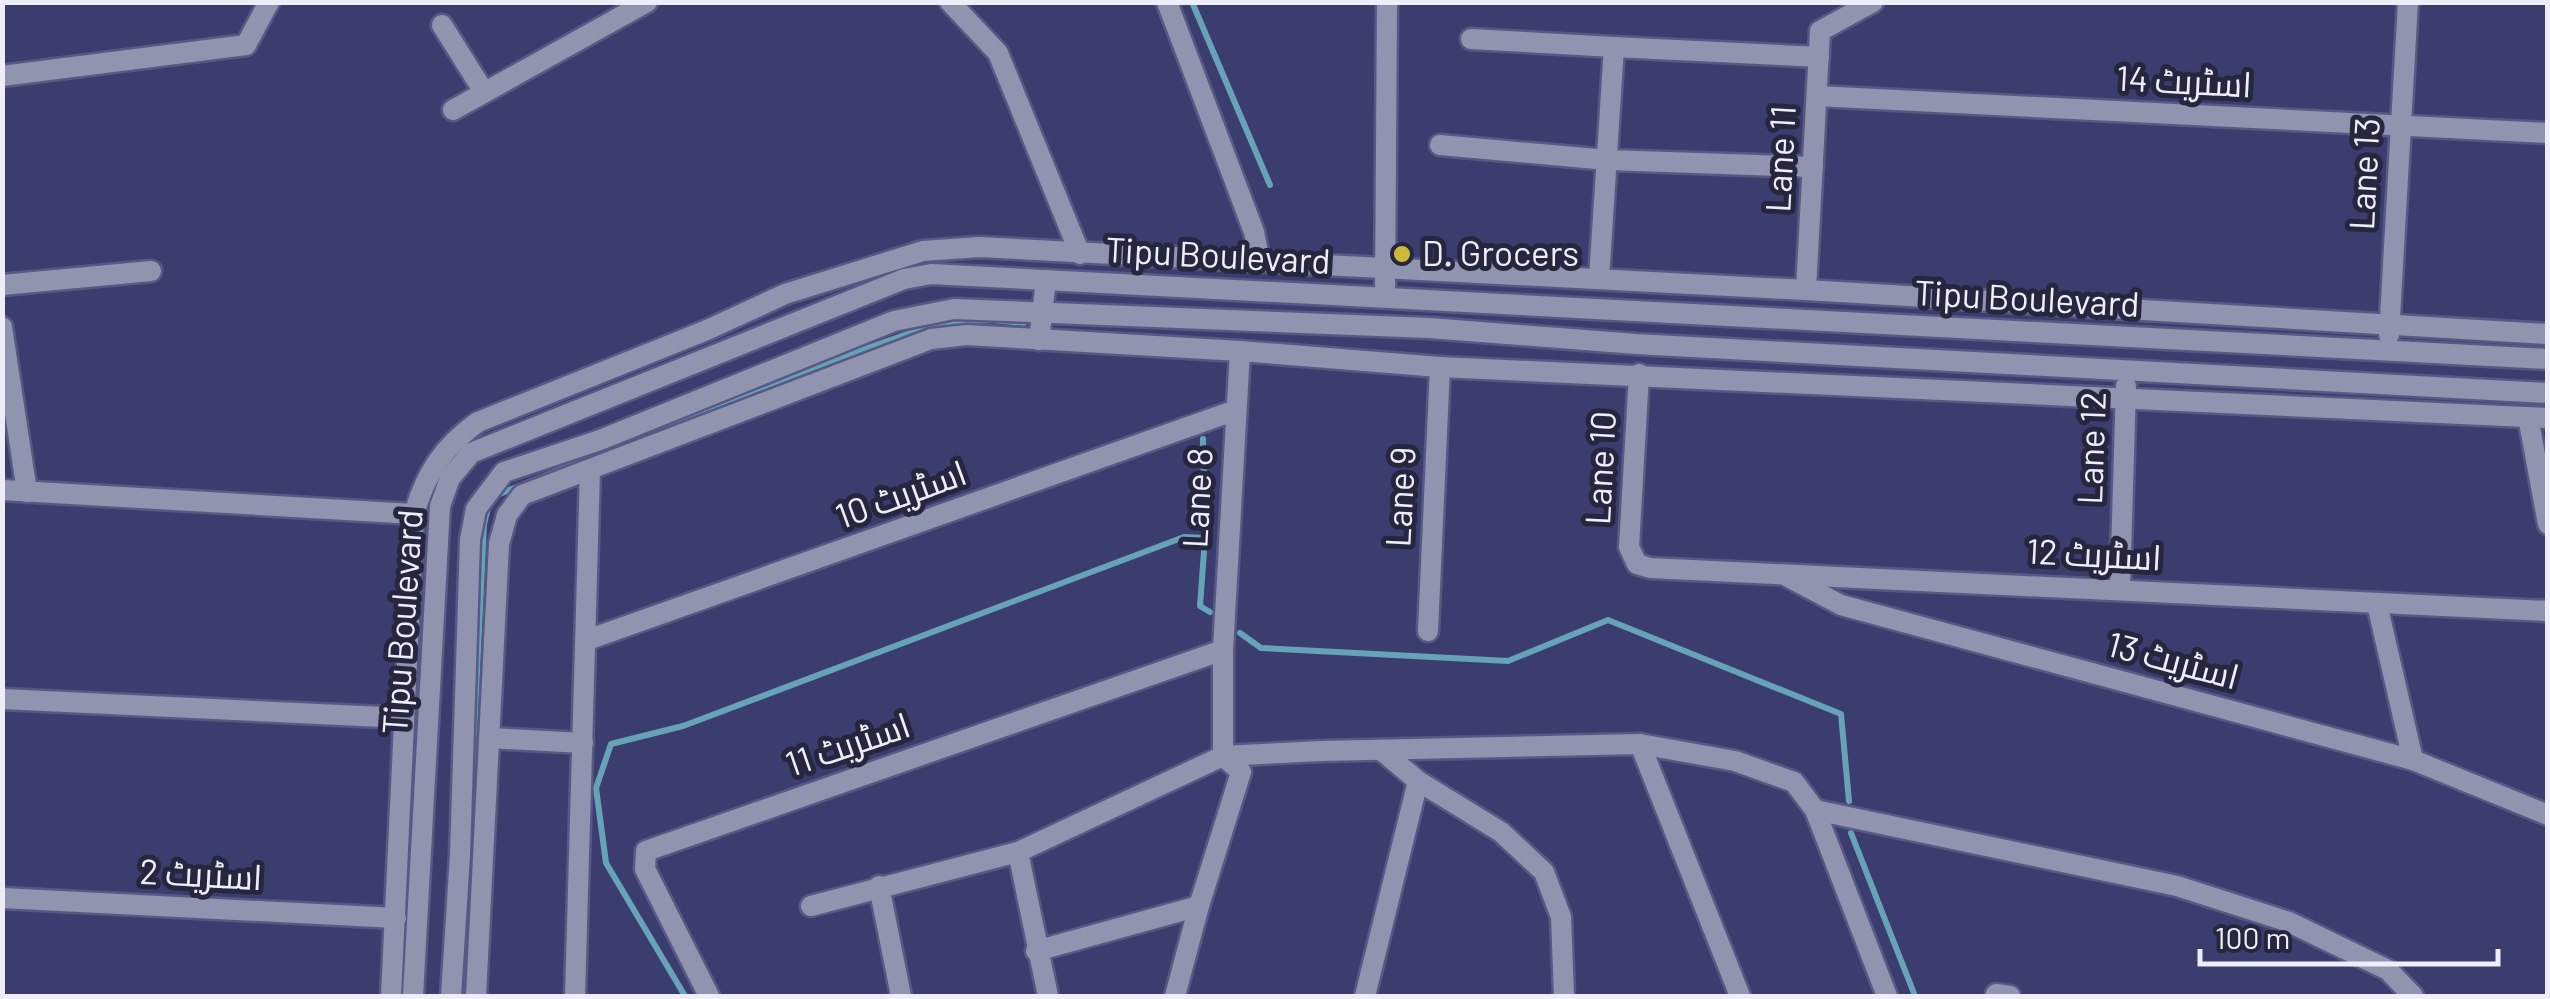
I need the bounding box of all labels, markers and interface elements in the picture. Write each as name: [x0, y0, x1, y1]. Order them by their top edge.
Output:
street label: اسٹریٹ 14: [2115, 55, 2253, 106]
street label: Lane 11: [1755, 105, 1803, 213]
street label: Lane 13: [2339, 117, 2387, 231]
street label: Tipu Boulevard: [1105, 227, 1332, 281]
place label: D. Grocers: [1422, 231, 1579, 273]
marker: D. Grocers: [1391, 243, 1413, 265]
street label: Tipu Boulevard: [1914, 270, 2141, 324]
street label: Lane 12: [2067, 391, 2113, 505]
street label: Lane 10: [1575, 410, 1623, 526]
street label: Lane 9: [1375, 446, 1423, 548]
street label: Lane 8: [1172, 447, 1220, 549]
street label: اسٹریٹ 10: [829, 450, 972, 537]
street label: Tipu Boulevard: [372, 508, 430, 736]
street label: اسٹریٹ 12: [2025, 528, 2163, 579]
street label: اسٹریٹ 13: [2103, 621, 2244, 698]
street label: اسٹریٹ 11: [780, 702, 915, 785]
street label: اسٹریٹ 2: [139, 849, 264, 898]
scale bar: [2200, 904, 2498, 966]
text: 100 m: [2215, 919, 2290, 955]

